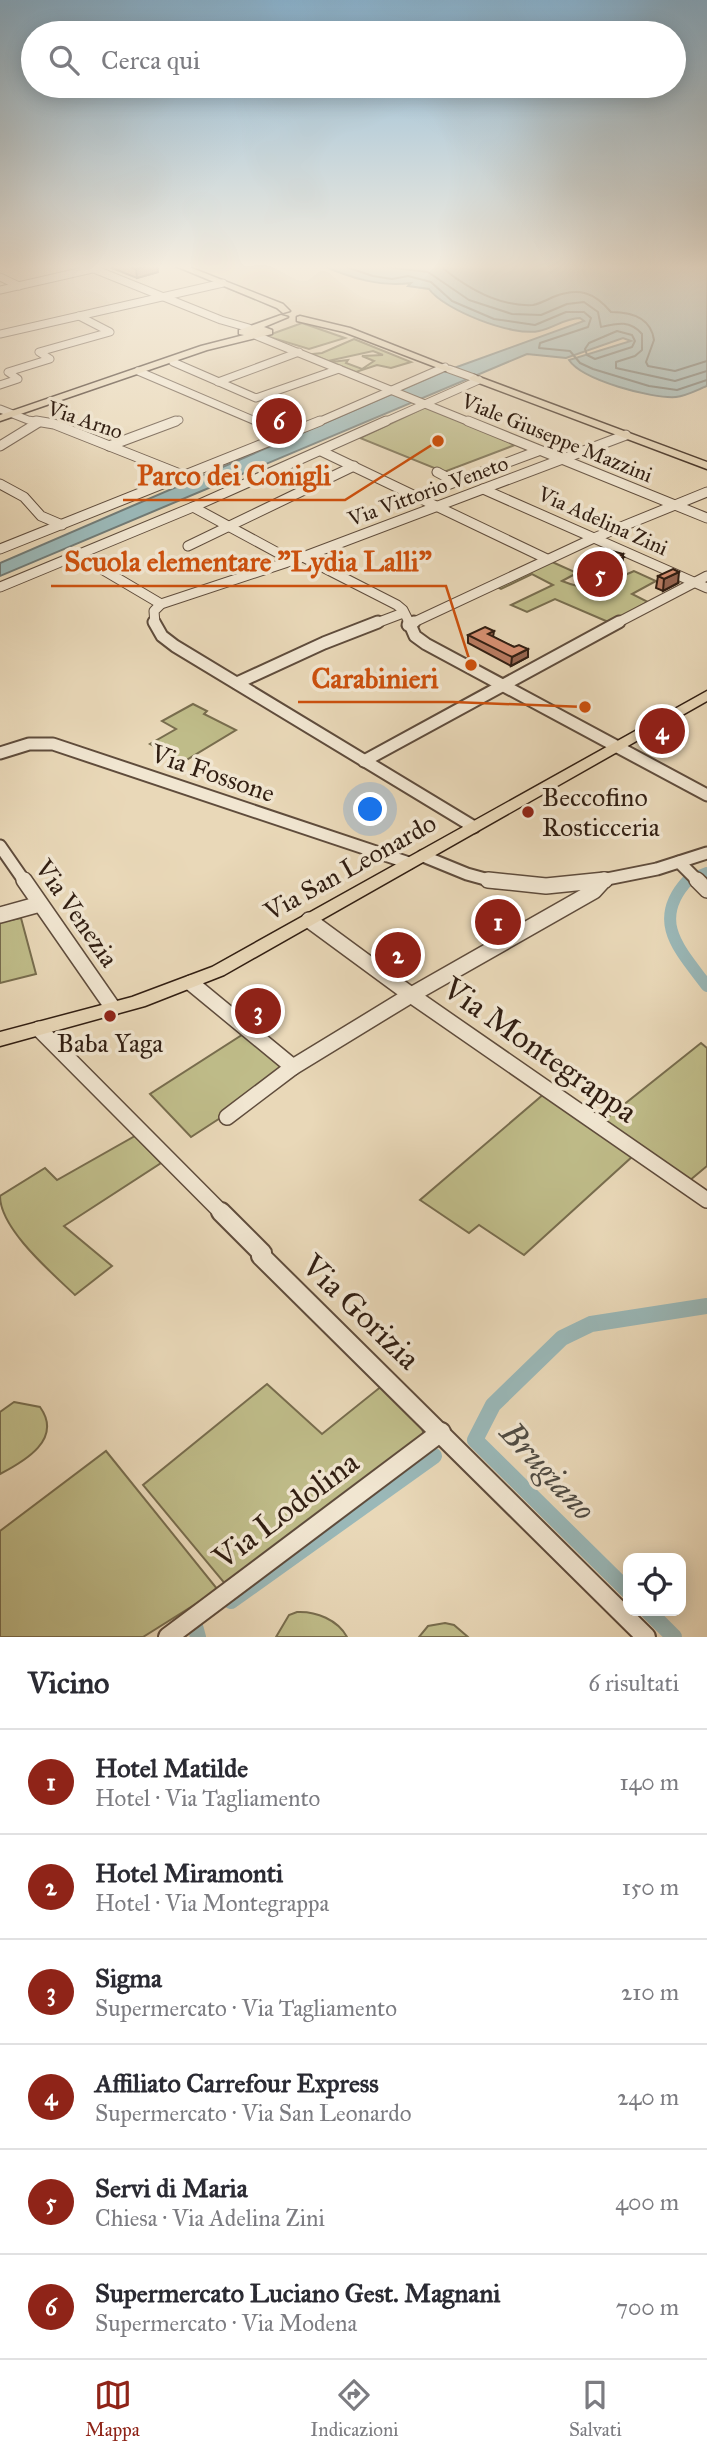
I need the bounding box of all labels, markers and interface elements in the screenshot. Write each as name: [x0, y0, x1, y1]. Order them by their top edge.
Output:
search box: [21, 21, 686, 98]
icon: search: [45, 41, 83, 79]
text: Cerca qui: [101, 44, 200, 76]
street label: Viale Giuseppe Mazzini: [457, 387, 657, 488]
street label: Via Arno: [43, 395, 126, 445]
pin: 6: [256, 395, 302, 447]
street label: Via Vittorio Veneto: [343, 450, 512, 532]
callout: Parco dei Conigli: [123, 451, 345, 500]
text: Parco dei Conigli: [137, 458, 331, 493]
street label: Via Adelina Zini: [533, 480, 672, 561]
callout: Scuola elementare "Lydia Lalli": [51, 537, 446, 586]
text: Scuola elementare "Lydia Lalli": [64, 544, 432, 579]
pin: 5: [577, 548, 623, 600]
callout: Carabinieri: [298, 653, 453, 702]
text: Carabinieri: [311, 661, 439, 696]
pin: 4: [639, 705, 685, 757]
street label: Via Fossone: [146, 737, 279, 809]
place label: Beccofino Rosticceria: [542, 781, 660, 843]
your location: [353, 792, 387, 826]
marker: Beccofino Rosticceria: [520, 804, 536, 820]
street label: Via San Leonardo: [258, 807, 442, 928]
street label: Via Venezia: [28, 852, 126, 973]
pin: 1: [475, 896, 521, 948]
pin: 2: [375, 929, 421, 981]
street label: Via Montegrappa: [435, 968, 645, 1132]
pin: 3: [235, 985, 281, 1037]
marker: Baba Yaga: [102, 1008, 118, 1024]
place label: Baba Yaga: [57, 1027, 163, 1059]
street label: Via Gorizia: [293, 1246, 428, 1378]
water label: Brugiano: [491, 1412, 604, 1529]
street label: Via Lodolina: [205, 1442, 367, 1578]
map controls: [623, 1553, 686, 1616]
button: locate: [623, 1553, 686, 1616]
text: Vicino: [28, 1665, 109, 1701]
text: 6 risultati: [588, 1669, 679, 1697]
text: Hotel Matilde: [95, 1752, 248, 1784]
text: 1: [46, 1768, 56, 1796]
text: 140 m: [619, 1768, 679, 1796]
text: Hotel · Via Tagliamento: [95, 1784, 320, 1812]
text: Hotel Miramonti: [95, 1857, 283, 1889]
text: 2: [45, 1873, 57, 1901]
text: 150 m: [622, 1873, 679, 1901]
text: Hotel · Via Montegrappa: [95, 1889, 329, 1917]
text: Sigma: [95, 1962, 162, 1994]
text: 3: [46, 1978, 56, 2006]
text: 210 m: [621, 1978, 679, 2006]
text: Supermercato · Via Tagliamento: [95, 1994, 397, 2022]
text: Affiliato Carrefour Express: [95, 2067, 379, 2099]
text: 4: [45, 2083, 57, 2111]
text: 240 m: [617, 2083, 679, 2111]
text: Supermercato · Via San Leonardo: [95, 2099, 411, 2127]
text: Servi di Maria: [95, 2172, 248, 2204]
text: 5: [46, 2188, 56, 2216]
text: 400 m: [615, 2188, 679, 2216]
text: Chiesa · Via Adelina Zini: [95, 2204, 325, 2232]
text: Supermercato Luciano Gest. Magnani: [95, 2277, 501, 2309]
text: 6: [45, 2293, 57, 2321]
text: 700 m: [616, 2293, 679, 2321]
text: Supermercato · Via Modena: [95, 2309, 357, 2337]
tab: Mappa: [85, 2376, 140, 2441]
tab: Indicazioni: [310, 2376, 399, 2441]
tab: Salvati: [569, 2376, 622, 2441]

